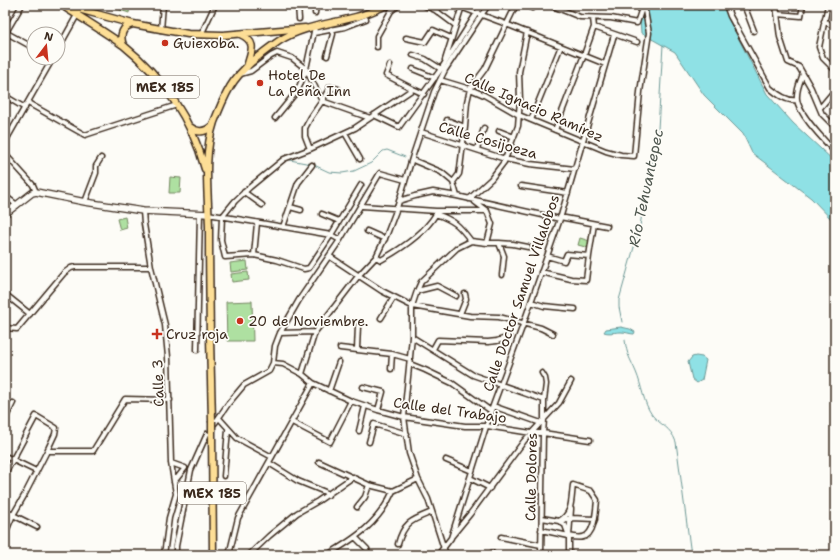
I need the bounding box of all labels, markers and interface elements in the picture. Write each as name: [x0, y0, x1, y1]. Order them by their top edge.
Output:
north arrow: [26, 26, 66, 66]
text: N: [42, 28, 55, 45]
place label: Guiexoba.: [173, 34, 239, 52]
marker: Guiexoba.: [160, 38, 170, 48]
place label: Hotel De La Peña Inn: [268, 66, 351, 100]
street label: Calle Ignacio Ramírez: [462, 68, 606, 146]
road number: MEX 185: [131, 76, 199, 98]
marker: Hotel De La Peña Inn: [255, 78, 265, 88]
street label: Calle Cosijoeza: [437, 117, 540, 163]
water label: Río Tehuantepec: [624, 127, 668, 249]
street label: Calle Doctor Samuel Villalobos: [479, 192, 563, 394]
place label: 20 de Noviembre.: [248, 312, 368, 330]
marker: 20 de Noviembre.: [235, 316, 245, 326]
place label: Cruz roja: [166, 325, 228, 343]
marker: Cruz roja: [151, 328, 163, 340]
street label: Calle 3: [148, 359, 168, 407]
street label: Calle del Trabajo: [392, 393, 508, 427]
street label: Calle Dolores: [521, 433, 541, 521]
road number: MEX 185: [178, 482, 246, 504]

